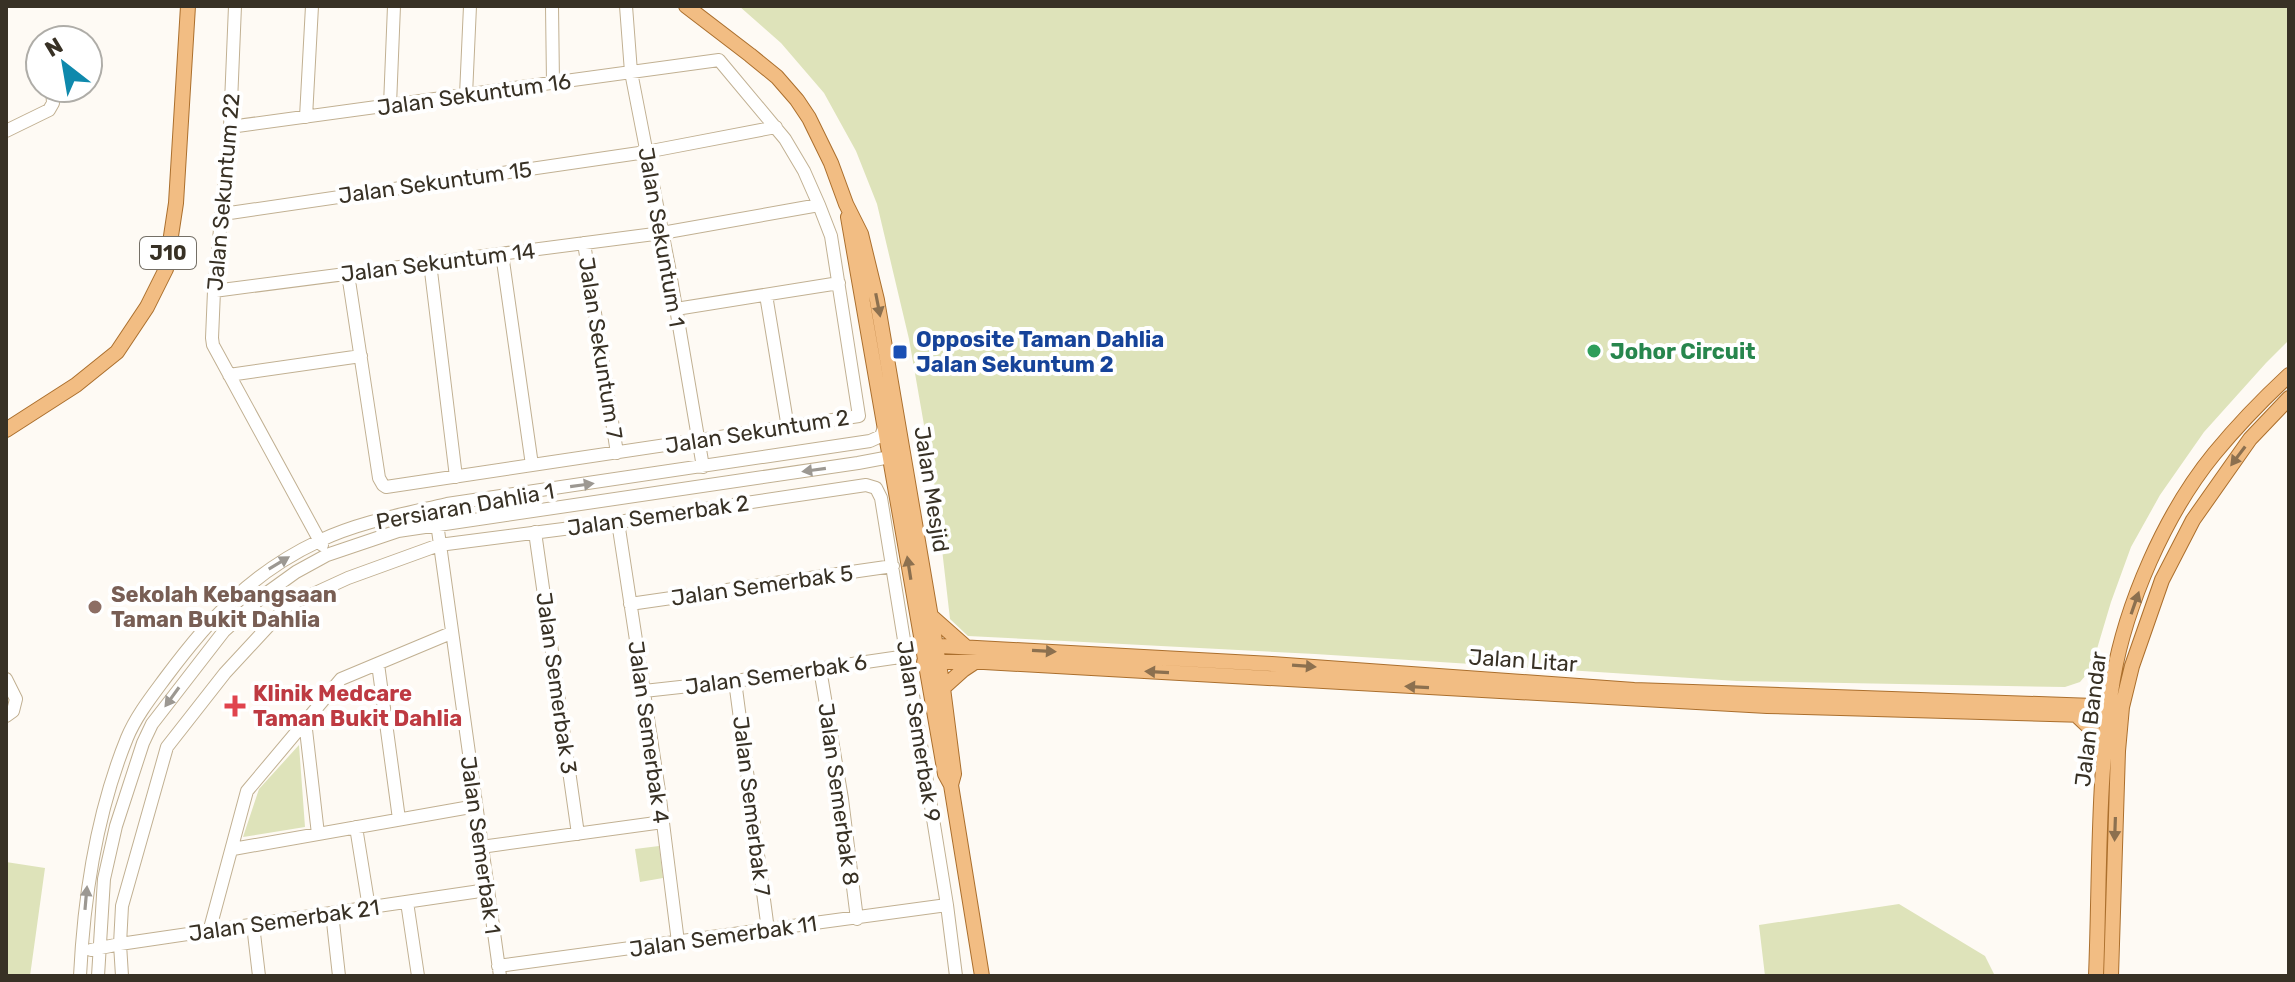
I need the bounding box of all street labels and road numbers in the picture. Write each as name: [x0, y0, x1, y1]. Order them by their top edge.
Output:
street label: Jalan Sekuntum 16: [375, 68, 573, 121]
street label: Jalan Sekuntum 22: [201, 92, 246, 292]
street label: Jalan Sekuntum 1: [632, 145, 691, 329]
street label: Jalan Sekuntum 15: [337, 156, 534, 209]
road number: J10: [140, 237, 196, 269]
street label: Jalan Sekuntum 14: [339, 237, 537, 288]
street label: Jalan Sekuntum 7: [573, 255, 628, 441]
street label: Jalan Sekuntum 2: [663, 404, 851, 459]
street label: Jalan Mesjid: [908, 424, 955, 554]
street label: Persiaran Dahlia 1: [374, 478, 556, 535]
street label: Jalan Semerbak 2: [566, 489, 751, 542]
street label: Jalan Semerbak 5: [669, 559, 855, 612]
street label: Jalan Semerbak 3: [530, 590, 583, 776]
street label: Jalan Semerbak 9: [891, 638, 946, 824]
street label: Jalan Semerbak 4: [622, 639, 675, 825]
street label: Jalan Litar: [1468, 643, 1579, 678]
street label: Jalan Semerbak 6: [683, 648, 869, 701]
street label: Jalan Bandar: [2069, 649, 2112, 788]
street label: Jalan Semerbak 8: [812, 701, 865, 887]
street label: Jalan Semerbak 7: [727, 714, 776, 898]
street label: Jalan Semerbak 1: [455, 754, 506, 936]
street label: Jalan Semerbak 21: [187, 894, 381, 947]
street label: Jalan Semerbak 11: [628, 910, 819, 963]

